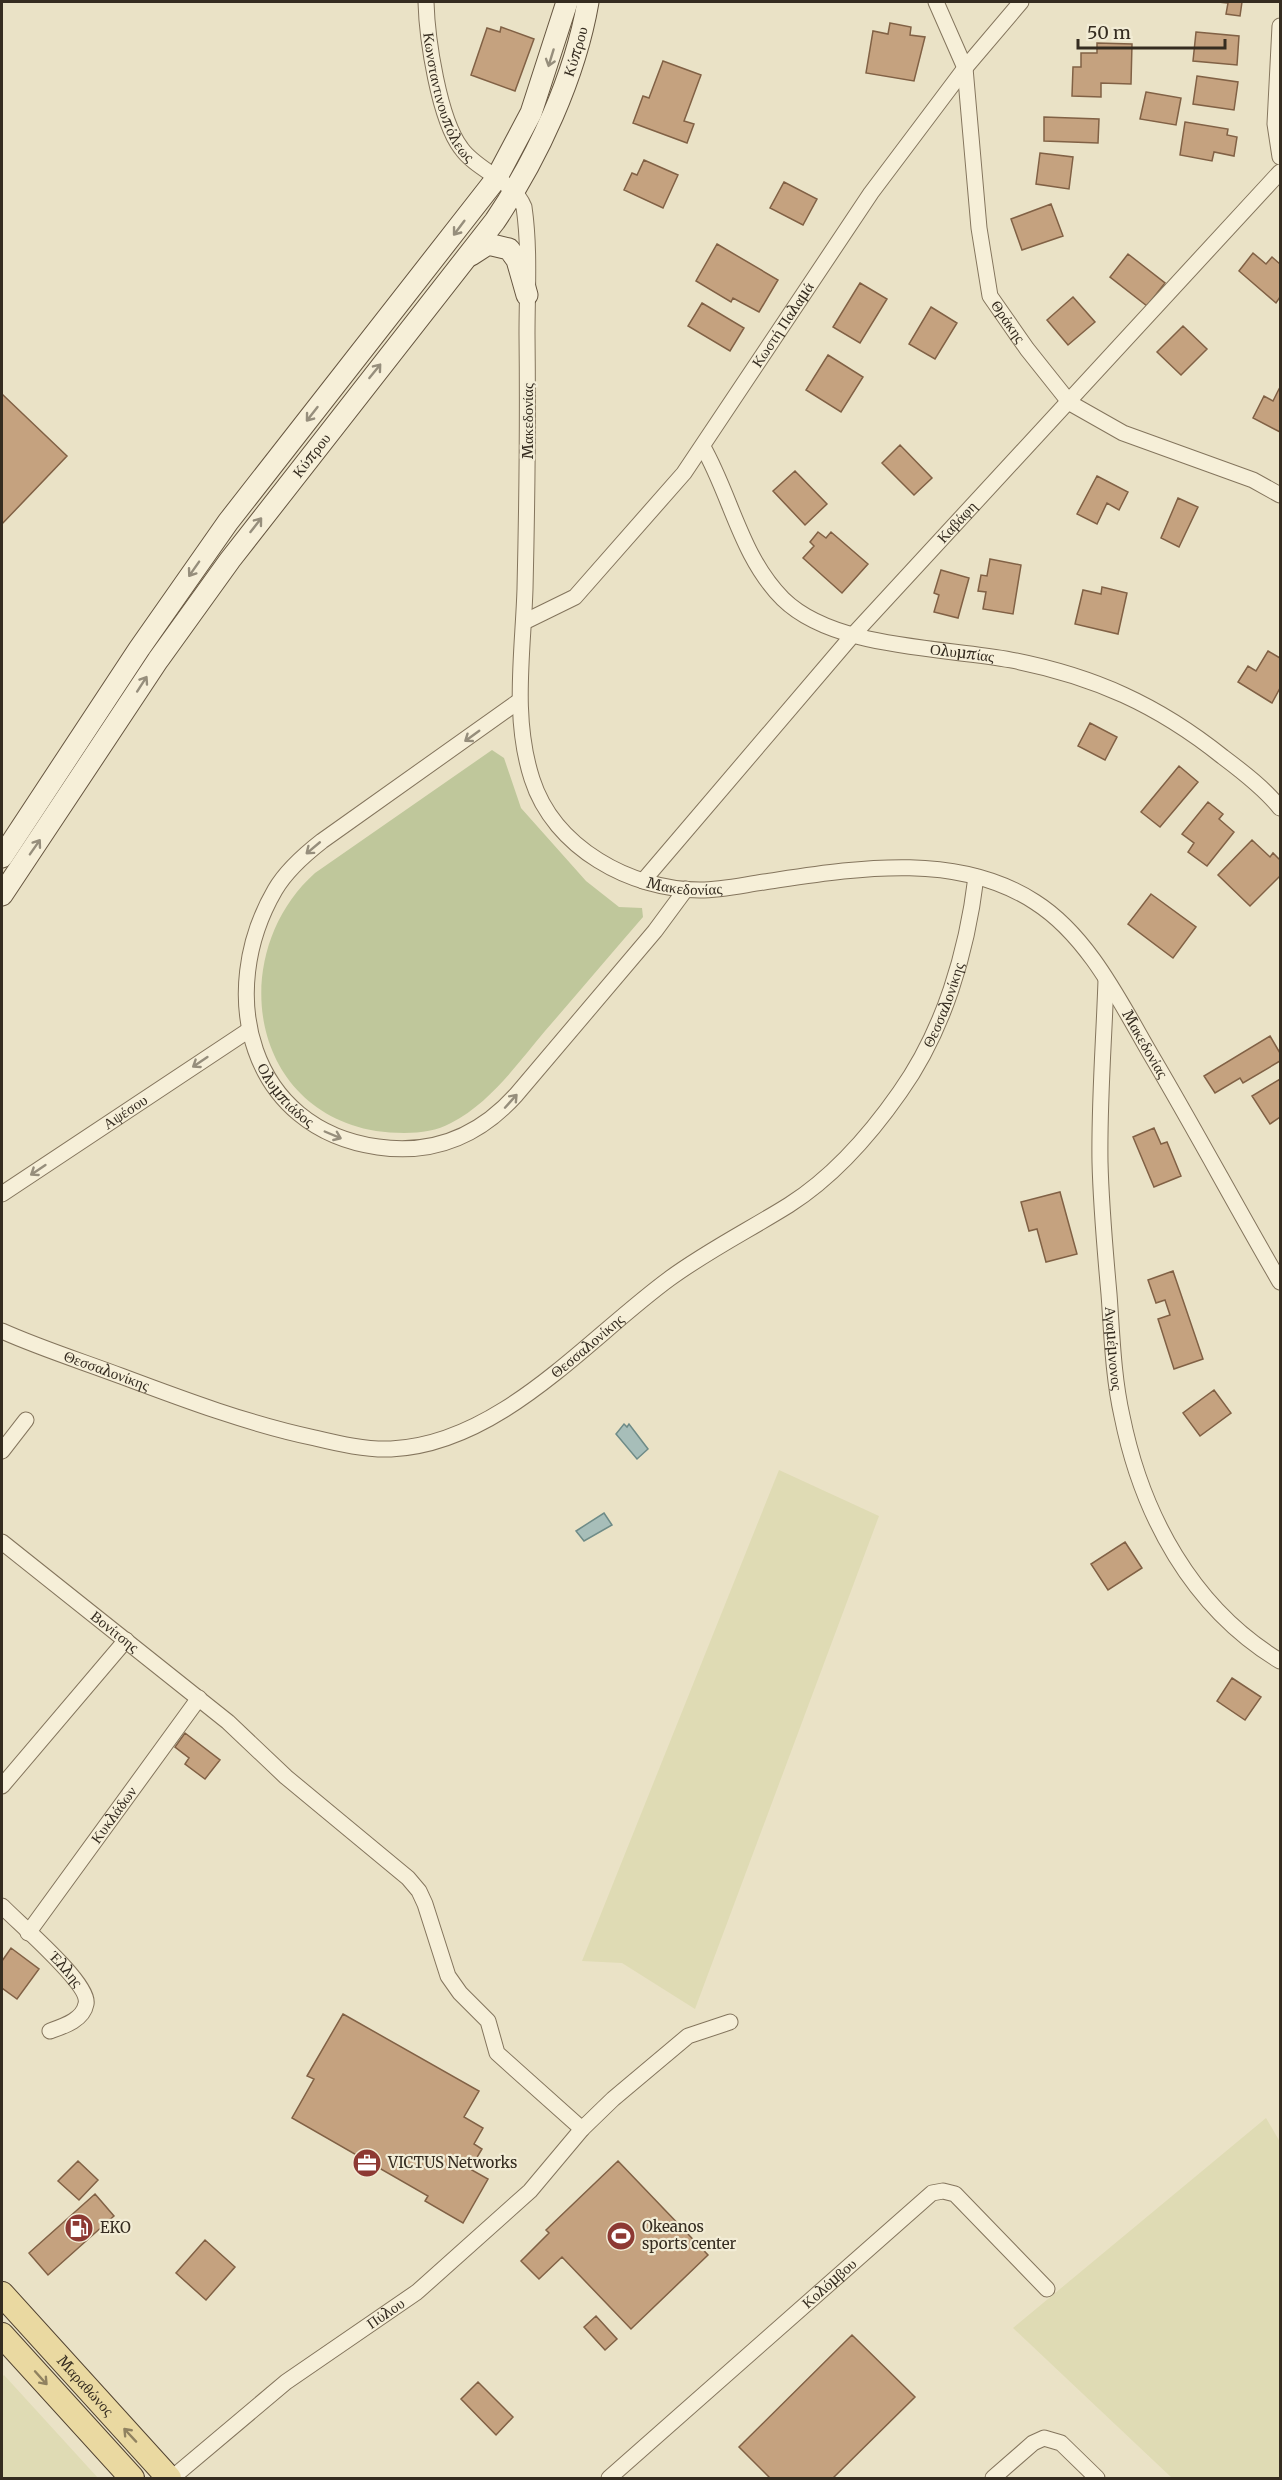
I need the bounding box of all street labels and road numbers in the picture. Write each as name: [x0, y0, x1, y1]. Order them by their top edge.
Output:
street label: Κύπρου: [559, 25, 592, 79]
street label: Κωνσταντινουπόλεως: [419, 31, 478, 166]
street label: Κωστή Παλαμά: [747, 278, 818, 371]
street label: Θράκης: [987, 297, 1030, 346]
street label: Μακεδονίας: [518, 383, 537, 459]
street label: Κύπρου: [288, 429, 335, 481]
street label: Καβάφη: [933, 497, 981, 547]
street label: Ολυμπίας: [929, 639, 996, 666]
street label: Μακεδονίας: [645, 873, 723, 899]
street label: Θεσσαλονίκης: [918, 960, 968, 1051]
street label: Μακεδονίας: [1118, 1006, 1173, 1082]
street label: Ολυμπιάδος: [253, 1060, 318, 1131]
street label: Αψέσου: [99, 1090, 151, 1133]
street label: Αγαμέμνονος: [1101, 1306, 1127, 1391]
street label: Θεσσαλονίκης: [547, 1309, 628, 1382]
street label: Θεσσαλονίκης: [61, 1346, 152, 1395]
street label: Βονίτσης: [87, 1606, 143, 1656]
street label: Κυκλάδων: [86, 1782, 141, 1847]
street label: Έλλης: [45, 1946, 87, 1991]
street label: Κολόμβου: [798, 2254, 860, 2312]
street label: Πύλου: [363, 2293, 408, 2333]
street label: Μαραθώνος: [53, 2351, 118, 2420]

